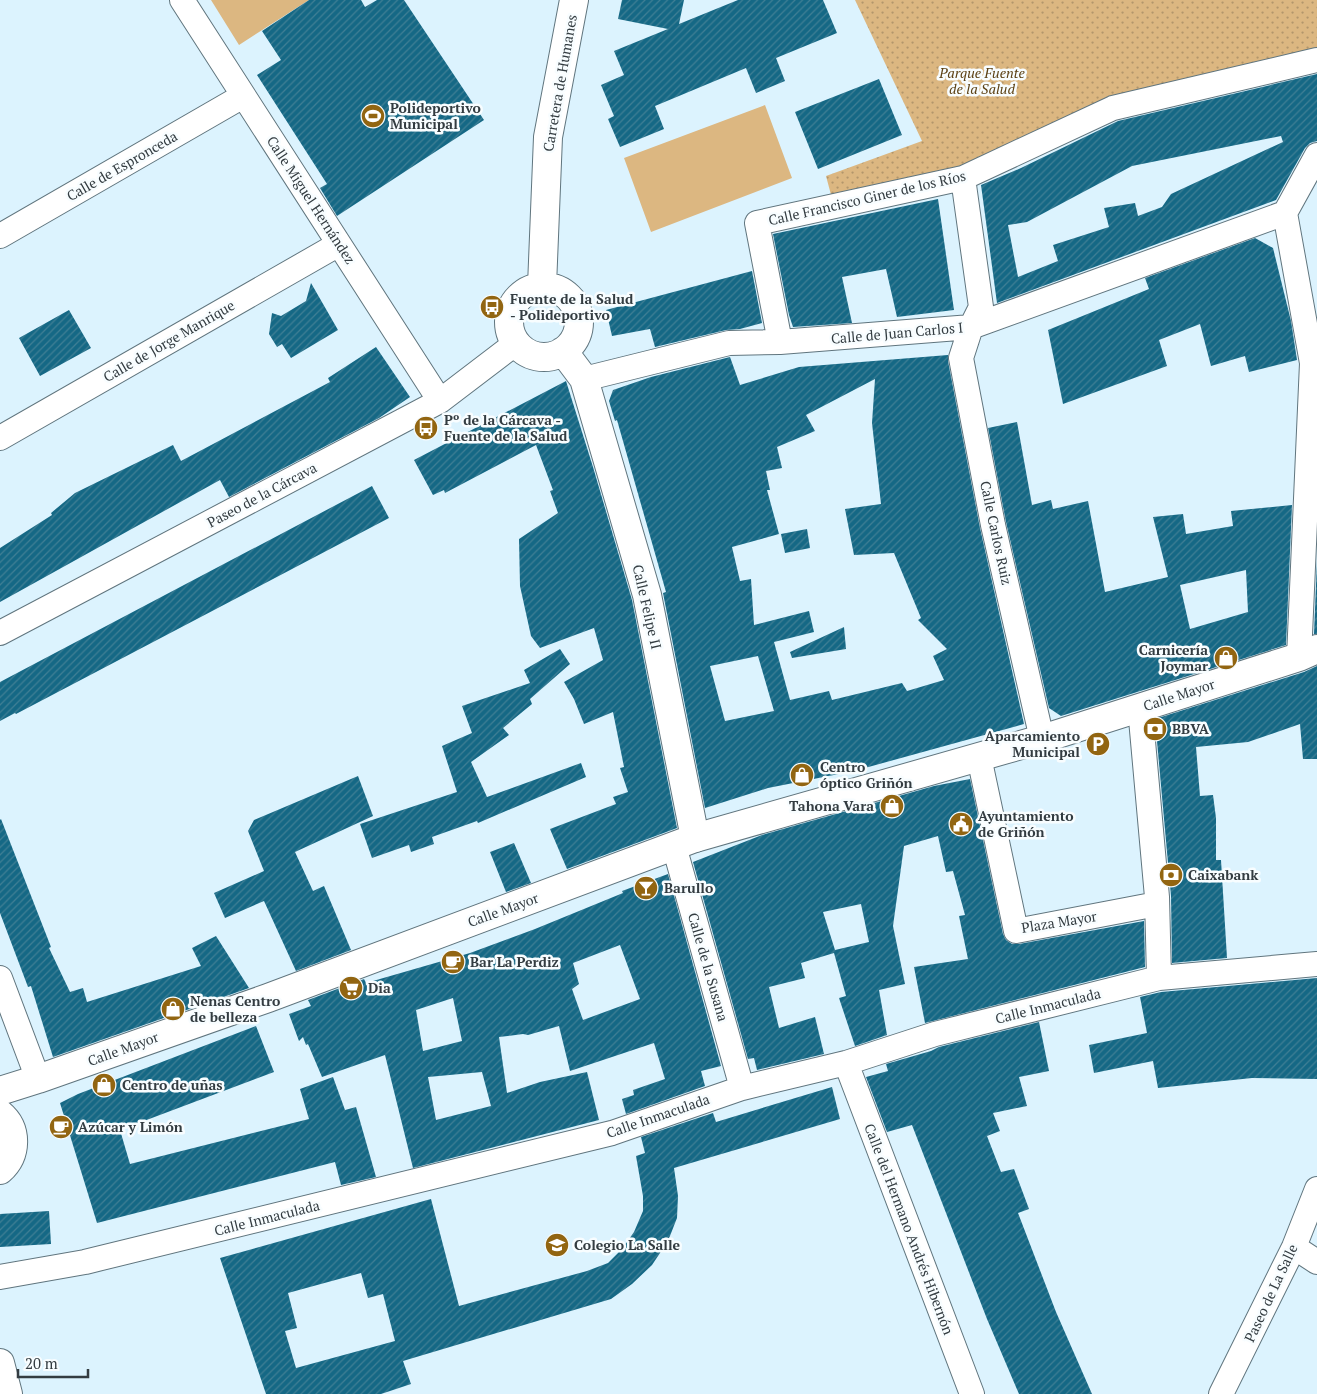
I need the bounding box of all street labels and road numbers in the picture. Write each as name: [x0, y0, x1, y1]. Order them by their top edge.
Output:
street label: Carretera de Humanes: [538, 13, 581, 153]
street label: Calle de Espronceda: [63, 126, 181, 205]
street label: Calle Miguel Hernández: [263, 132, 360, 268]
street label: Calle Francisco Giner de los Ríos: [766, 166, 967, 230]
street label: Calle de Jorge Manrique: [100, 295, 238, 386]
street label: Calle de Juan Carlos I: [830, 317, 964, 348]
street label: Paseo de la Cárcava: [204, 458, 320, 532]
street label: Calle Carlos Ruiz: [976, 479, 1017, 587]
street label: Calle Felipe II: [629, 563, 666, 651]
street label: Calle Mayor: [1141, 674, 1218, 715]
street label: Calle Mayor: [465, 888, 541, 931]
street label: Plaza Mayor: [1020, 906, 1099, 937]
street label: Calle de la Susana: [684, 910, 733, 1023]
street label: Calle Inmaculada: [993, 983, 1103, 1028]
street label: Calle Mayor: [85, 1027, 161, 1070]
street label: Calle Inmaculada: [604, 1089, 712, 1142]
street label: Calle del Hermano Andrés Hibernón: [860, 1121, 959, 1338]
street label: Calle Inmaculada: [212, 1195, 322, 1240]
street label: Paseo de La Salle: [1240, 1241, 1302, 1345]

